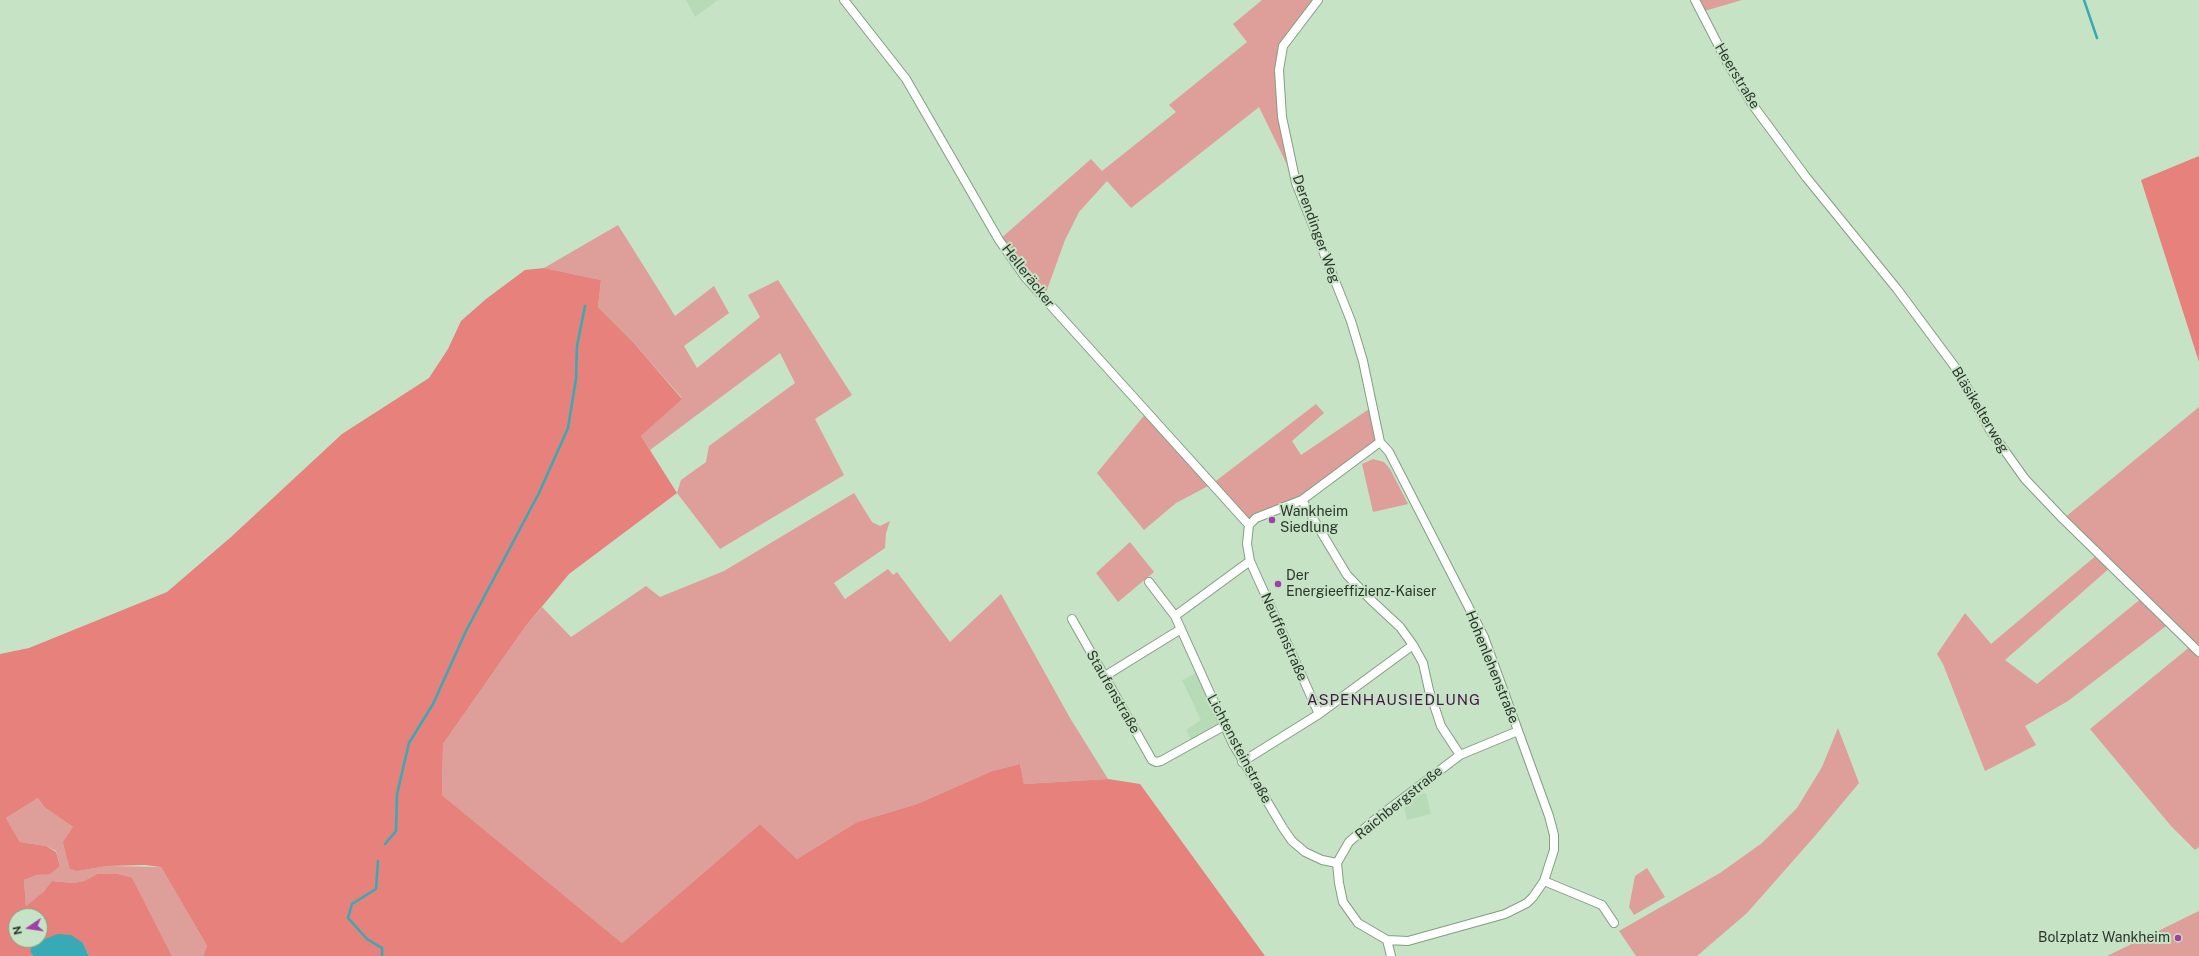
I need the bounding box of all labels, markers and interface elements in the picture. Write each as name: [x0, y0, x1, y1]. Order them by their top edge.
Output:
street label: Heerstraße: [1711, 40, 1763, 112]
street label: Derendinger Weg: [1289, 173, 1343, 285]
street label: Helleräcker: [998, 241, 1058, 311]
street label: Bläsikelterweg: [1948, 364, 2012, 456]
place label: Wankheim Siedlung: [1280, 504, 1348, 536]
marker: Wankheim Siedlung: [1267, 515, 1277, 525]
place label: Der Energieeffizienz-Kaiser: [1286, 568, 1437, 600]
marker: Der Energieeffizienz-Kaiser: [1273, 579, 1283, 589]
street label: Neuffenstraße: [1257, 590, 1311, 684]
street label: Hohenlehenstraße: [1462, 608, 1522, 726]
street label: Staufenstraße: [1082, 647, 1144, 737]
district label: ASPENHAUSIEDLUNG: [1307, 691, 1481, 709]
street label: Lichtensteinstraße: [1203, 692, 1275, 806]
street label: Raichbergstraße: [1352, 763, 1446, 843]
north arrow: [8, 908, 48, 948]
text: N: [10, 925, 24, 936]
place label: Bolzplatz Wankheim: [2038, 930, 2170, 946]
marker: Bolzplatz Wankheim: [2173, 933, 2183, 943]

